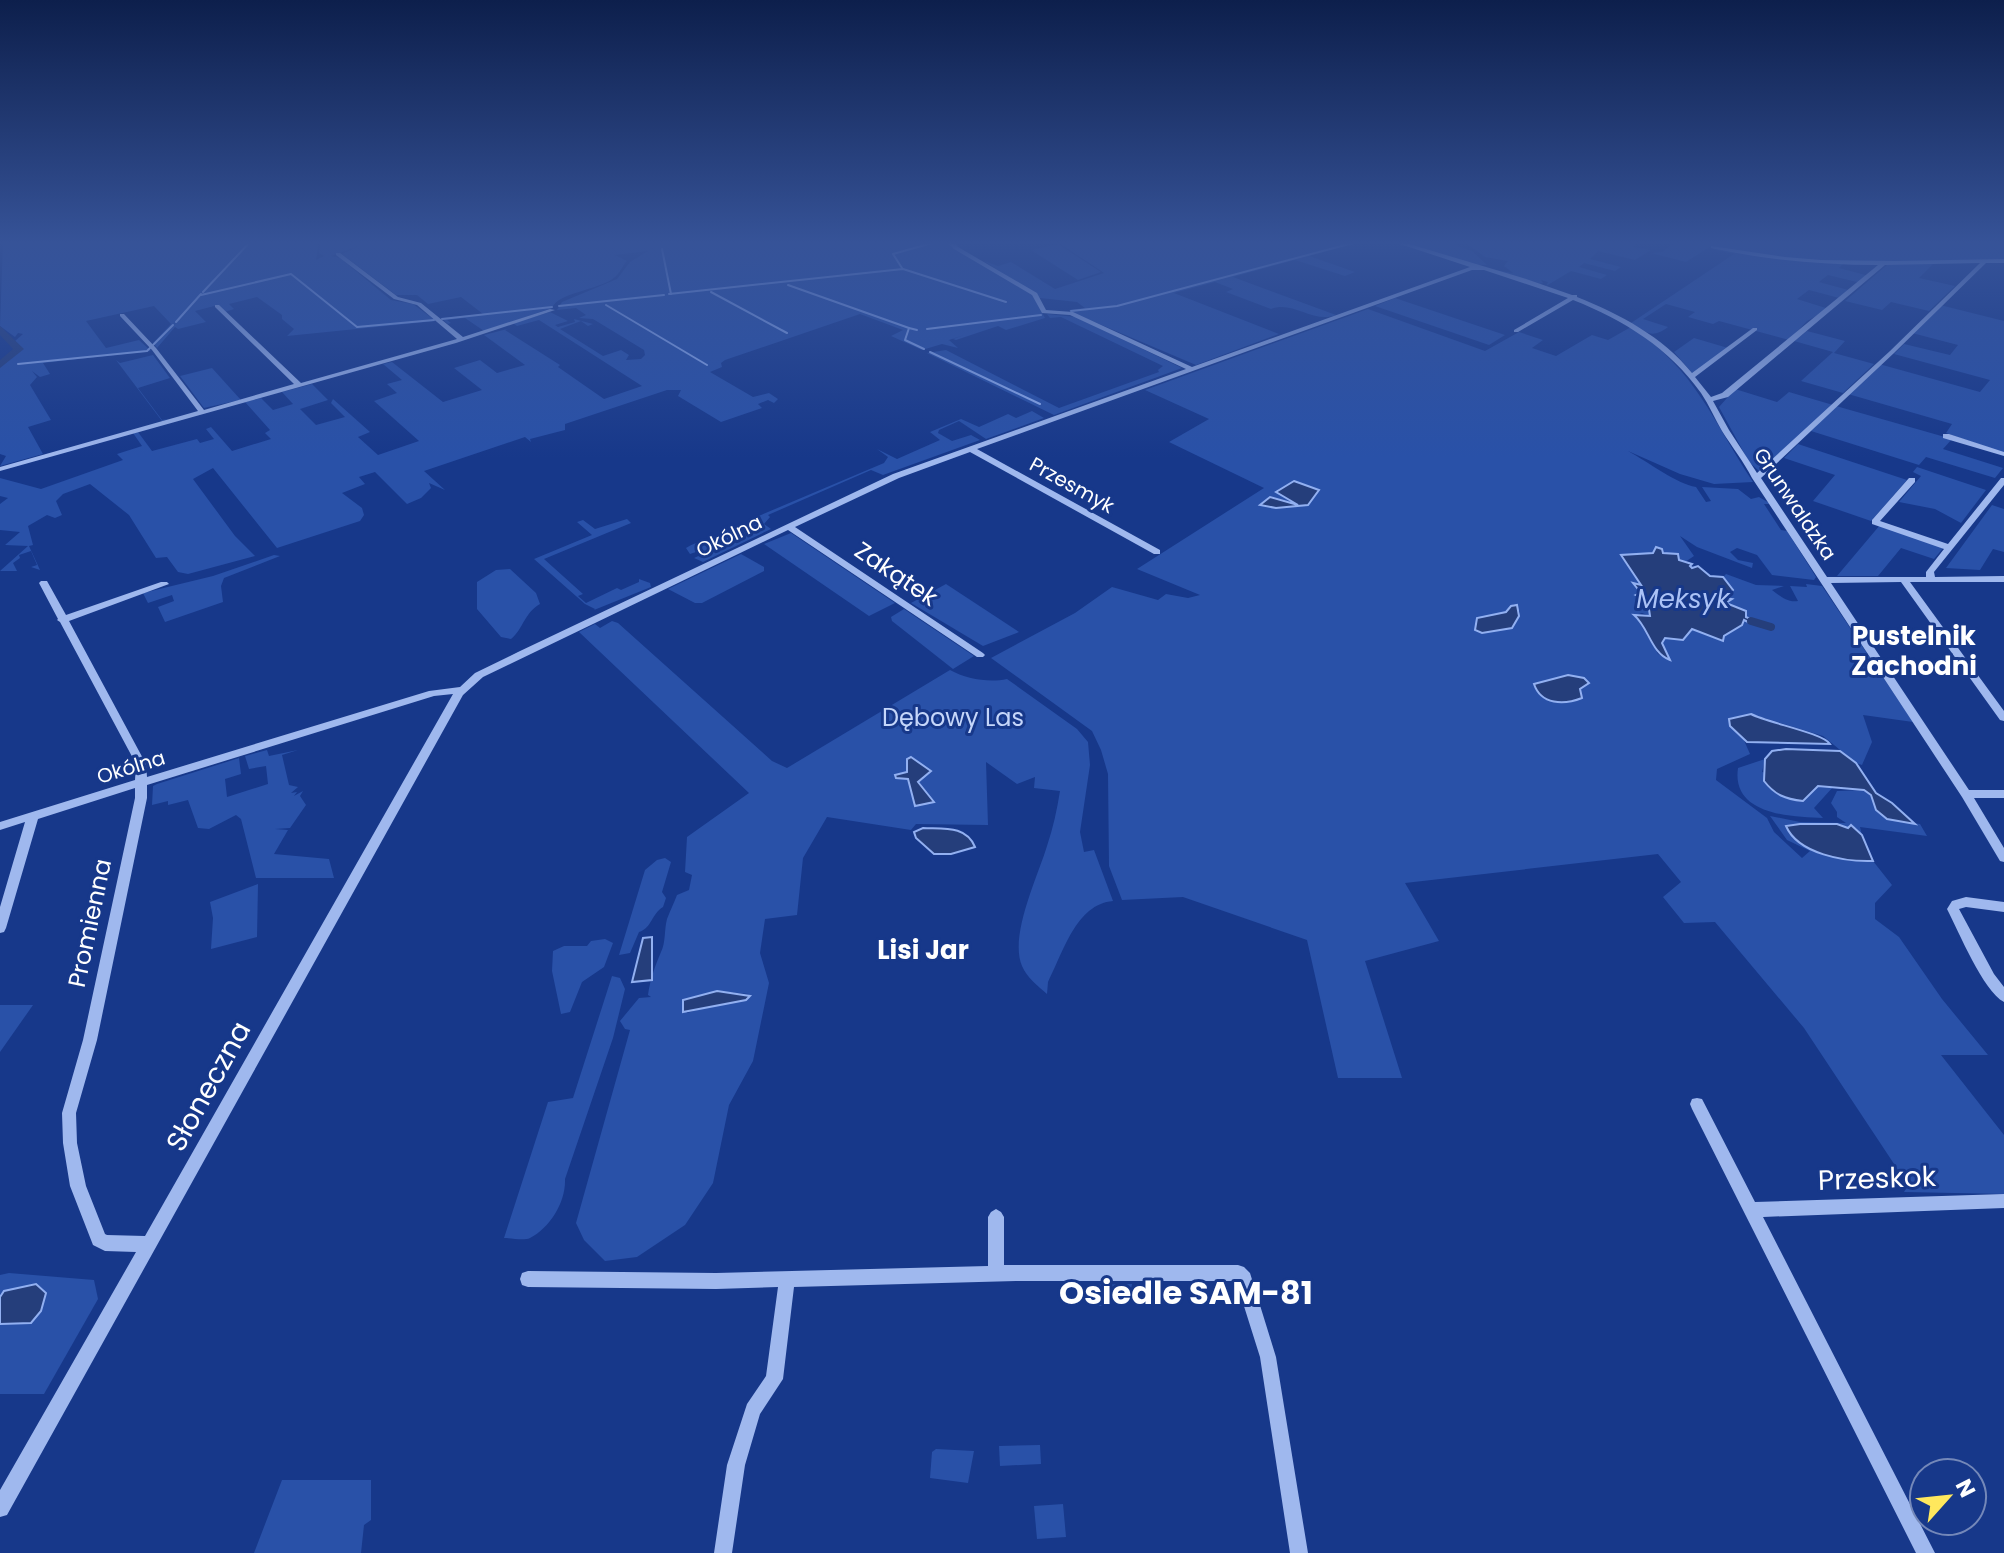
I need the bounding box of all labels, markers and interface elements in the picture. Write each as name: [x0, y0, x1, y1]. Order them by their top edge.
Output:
street label: Grunwaldzka: [1747, 442, 1843, 566]
street label: Przesmyk: [1024, 450, 1120, 520]
street label: Okólna: [691, 508, 767, 564]
street label: Zakątek: [848, 534, 945, 614]
water label: Meksyk: [1636, 581, 1731, 617]
district label: Pustelnik Zachodni: [1851, 618, 1977, 684]
park label: Dębowy Las: [882, 701, 1024, 734]
street label: Okólna: [93, 743, 169, 791]
street label: Promienna: [60, 856, 119, 990]
district label: Lisi Jar: [877, 932, 969, 968]
street label: Słoneczna: [157, 1014, 260, 1158]
street label: Przeskok: [1817, 1157, 1937, 1200]
district label: Osiedle SAM-81: [1059, 1270, 1313, 1315]
north arrow: [1908, 1457, 1988, 1537]
text: N: [1948, 1474, 1983, 1503]

